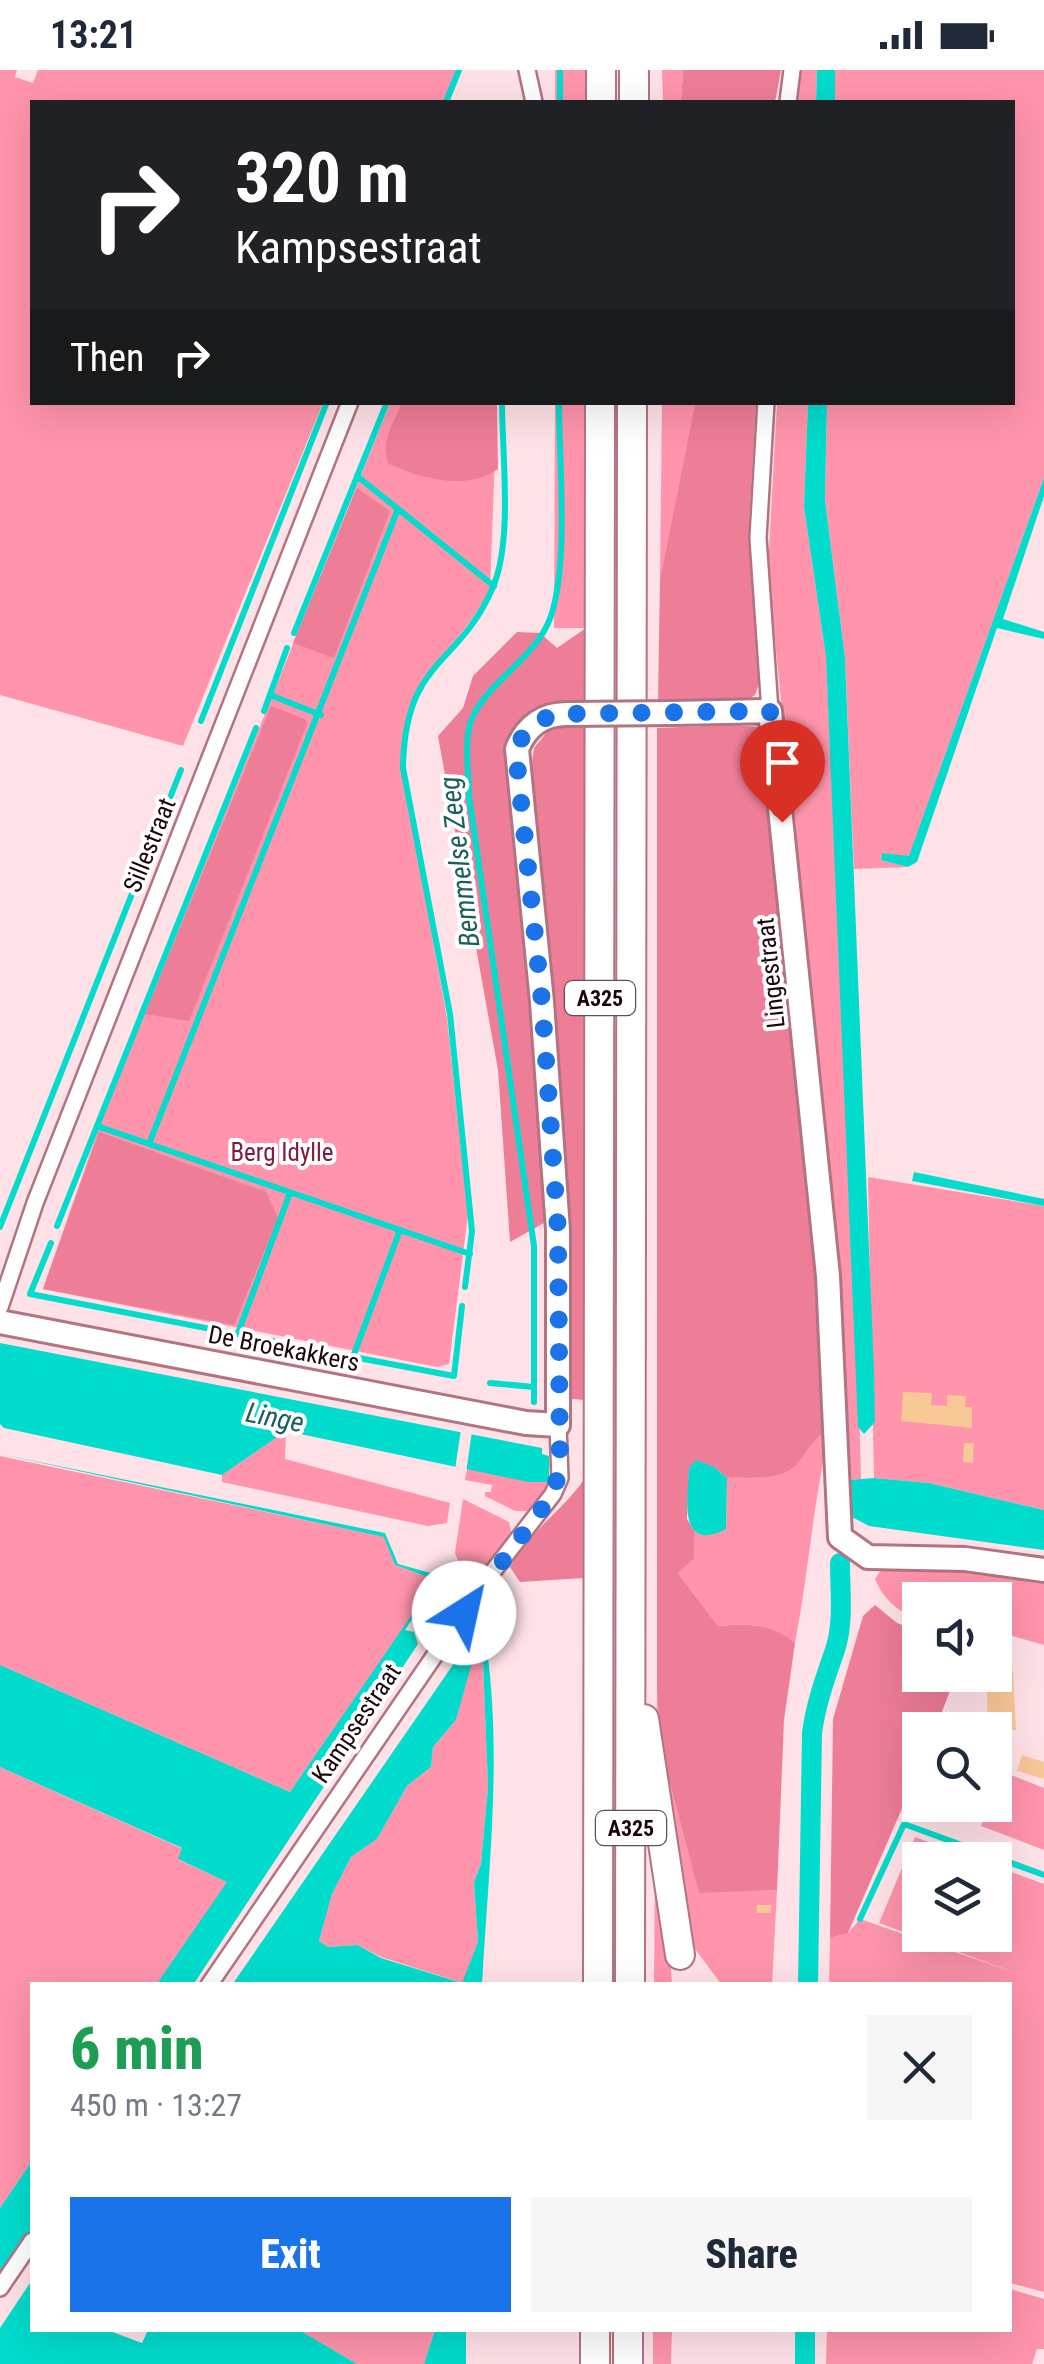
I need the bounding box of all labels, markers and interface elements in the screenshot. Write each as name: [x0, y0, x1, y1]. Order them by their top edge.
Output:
text: 13:21: [50, 13, 137, 57]
text: 320 m: [235, 137, 409, 219]
icon: right: [70, 140, 200, 270]
text: Kampsestraat: [235, 221, 482, 274]
icon: right: [164, 330, 219, 385]
text: Then: [70, 336, 144, 380]
pin: [740, 720, 825, 823]
icon: arrive: [755, 735, 810, 790]
water label: Bemmelse Zeeg: [433, 775, 486, 949]
street label: Sillestraat: [117, 794, 181, 897]
street label: Lingestraat: [750, 916, 791, 1030]
road number: A325: [565, 981, 635, 1015]
park label: Berg Idylle: [230, 1138, 334, 1167]
street label: De Broekakkers: [206, 1320, 362, 1377]
water label: Linge: [243, 1396, 307, 1439]
position arrow: [412, 1561, 516, 1665]
map controls: [902, 1582, 1012, 1952]
button: sound: [902, 1582, 1012, 1692]
street label: Kampsestraat: [306, 1658, 407, 1788]
button: search: [902, 1712, 1012, 1822]
road number: A325: [596, 1811, 666, 1845]
button: layers: [902, 1842, 1012, 1952]
text: 6 min: [70, 2013, 204, 2084]
button: close: [867, 2015, 972, 2120]
text: 450 m · 13:27: [70, 2086, 242, 2124]
button: Exit: [70, 2197, 511, 2312]
button: Share: [531, 2197, 972, 2312]

